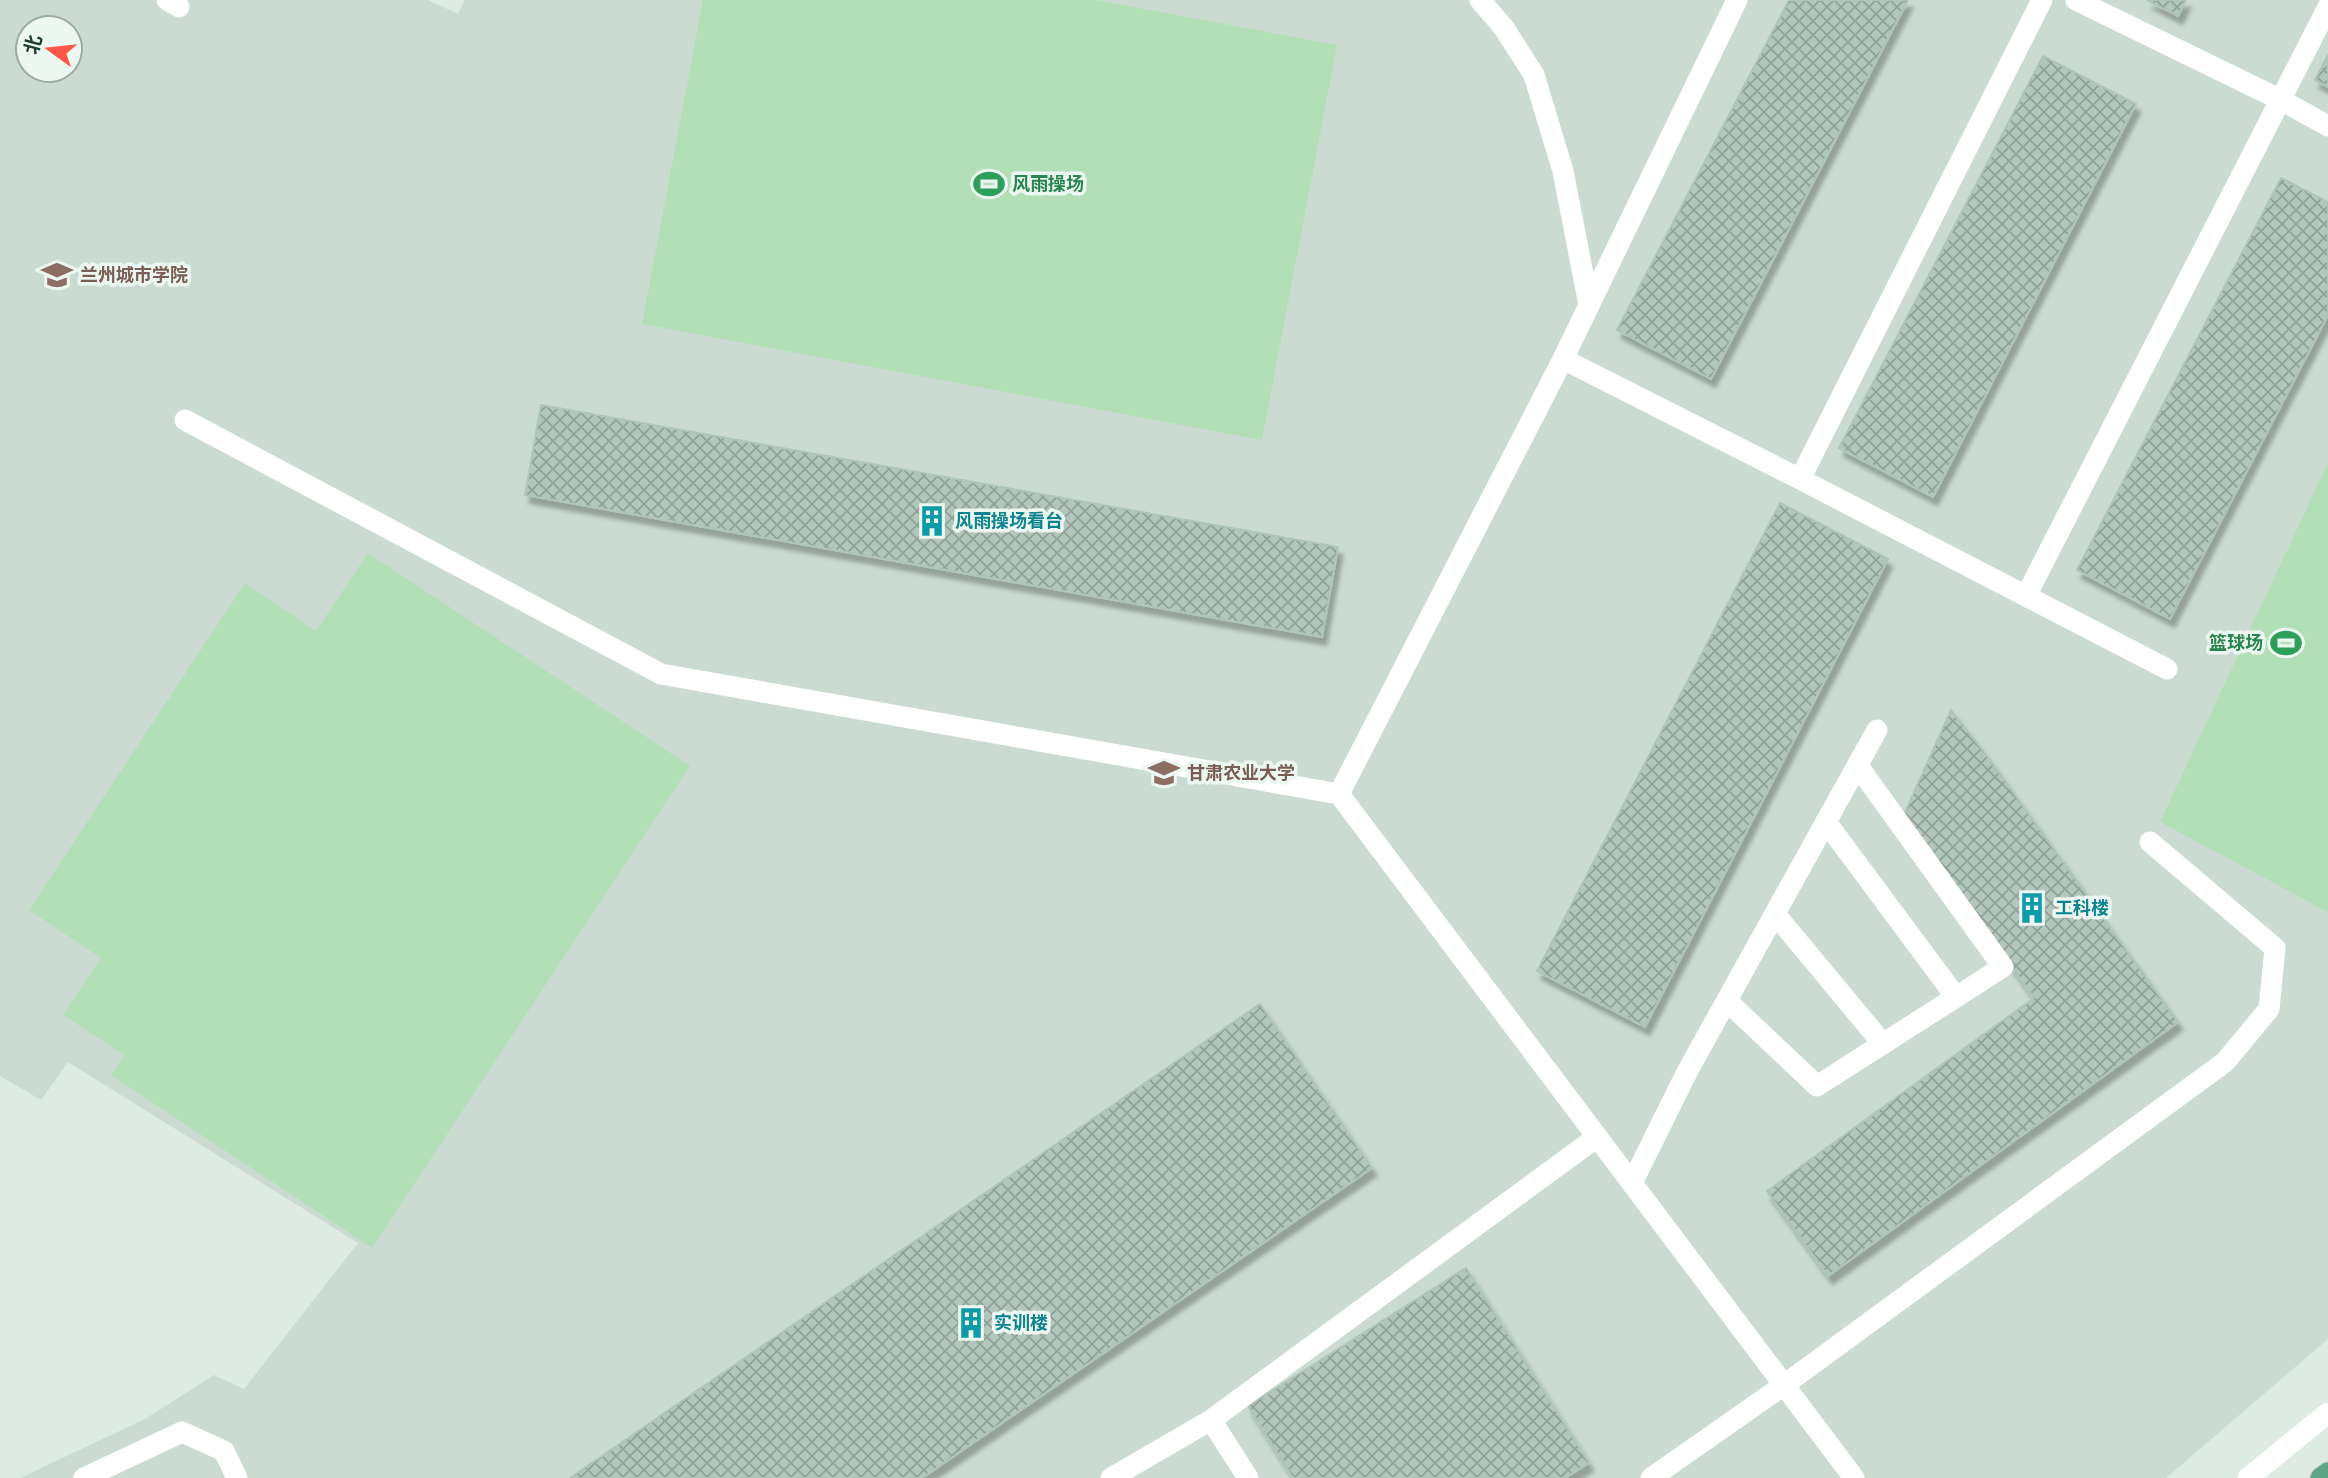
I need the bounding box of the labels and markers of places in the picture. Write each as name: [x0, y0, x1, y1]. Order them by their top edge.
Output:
sports icon: 风雨操场: [972, 167, 1006, 201]
place label: 风雨操场: [1012, 173, 1084, 194]
school or university icon: 兰州城市学院: [40, 258, 74, 292]
place label: 兰州城市学院: [80, 264, 188, 285]
building icon: 风雨操场看台: [915, 504, 949, 538]
place label: 风雨操场看台: [955, 510, 1063, 531]
sports icon: 篮球场: [2269, 626, 2303, 660]
place label: 篮球场: [2209, 632, 2263, 653]
school or university icon: 甘肃农业大学: [1147, 756, 1181, 790]
place label: 甘肃农业大学: [1187, 762, 1295, 783]
building icon: 工科楼: [2015, 891, 2049, 925]
place label: 工科楼: [2055, 897, 2109, 918]
building icon: 实训楼: [954, 1306, 988, 1340]
place label: 实训楼: [994, 1312, 1048, 1333]

